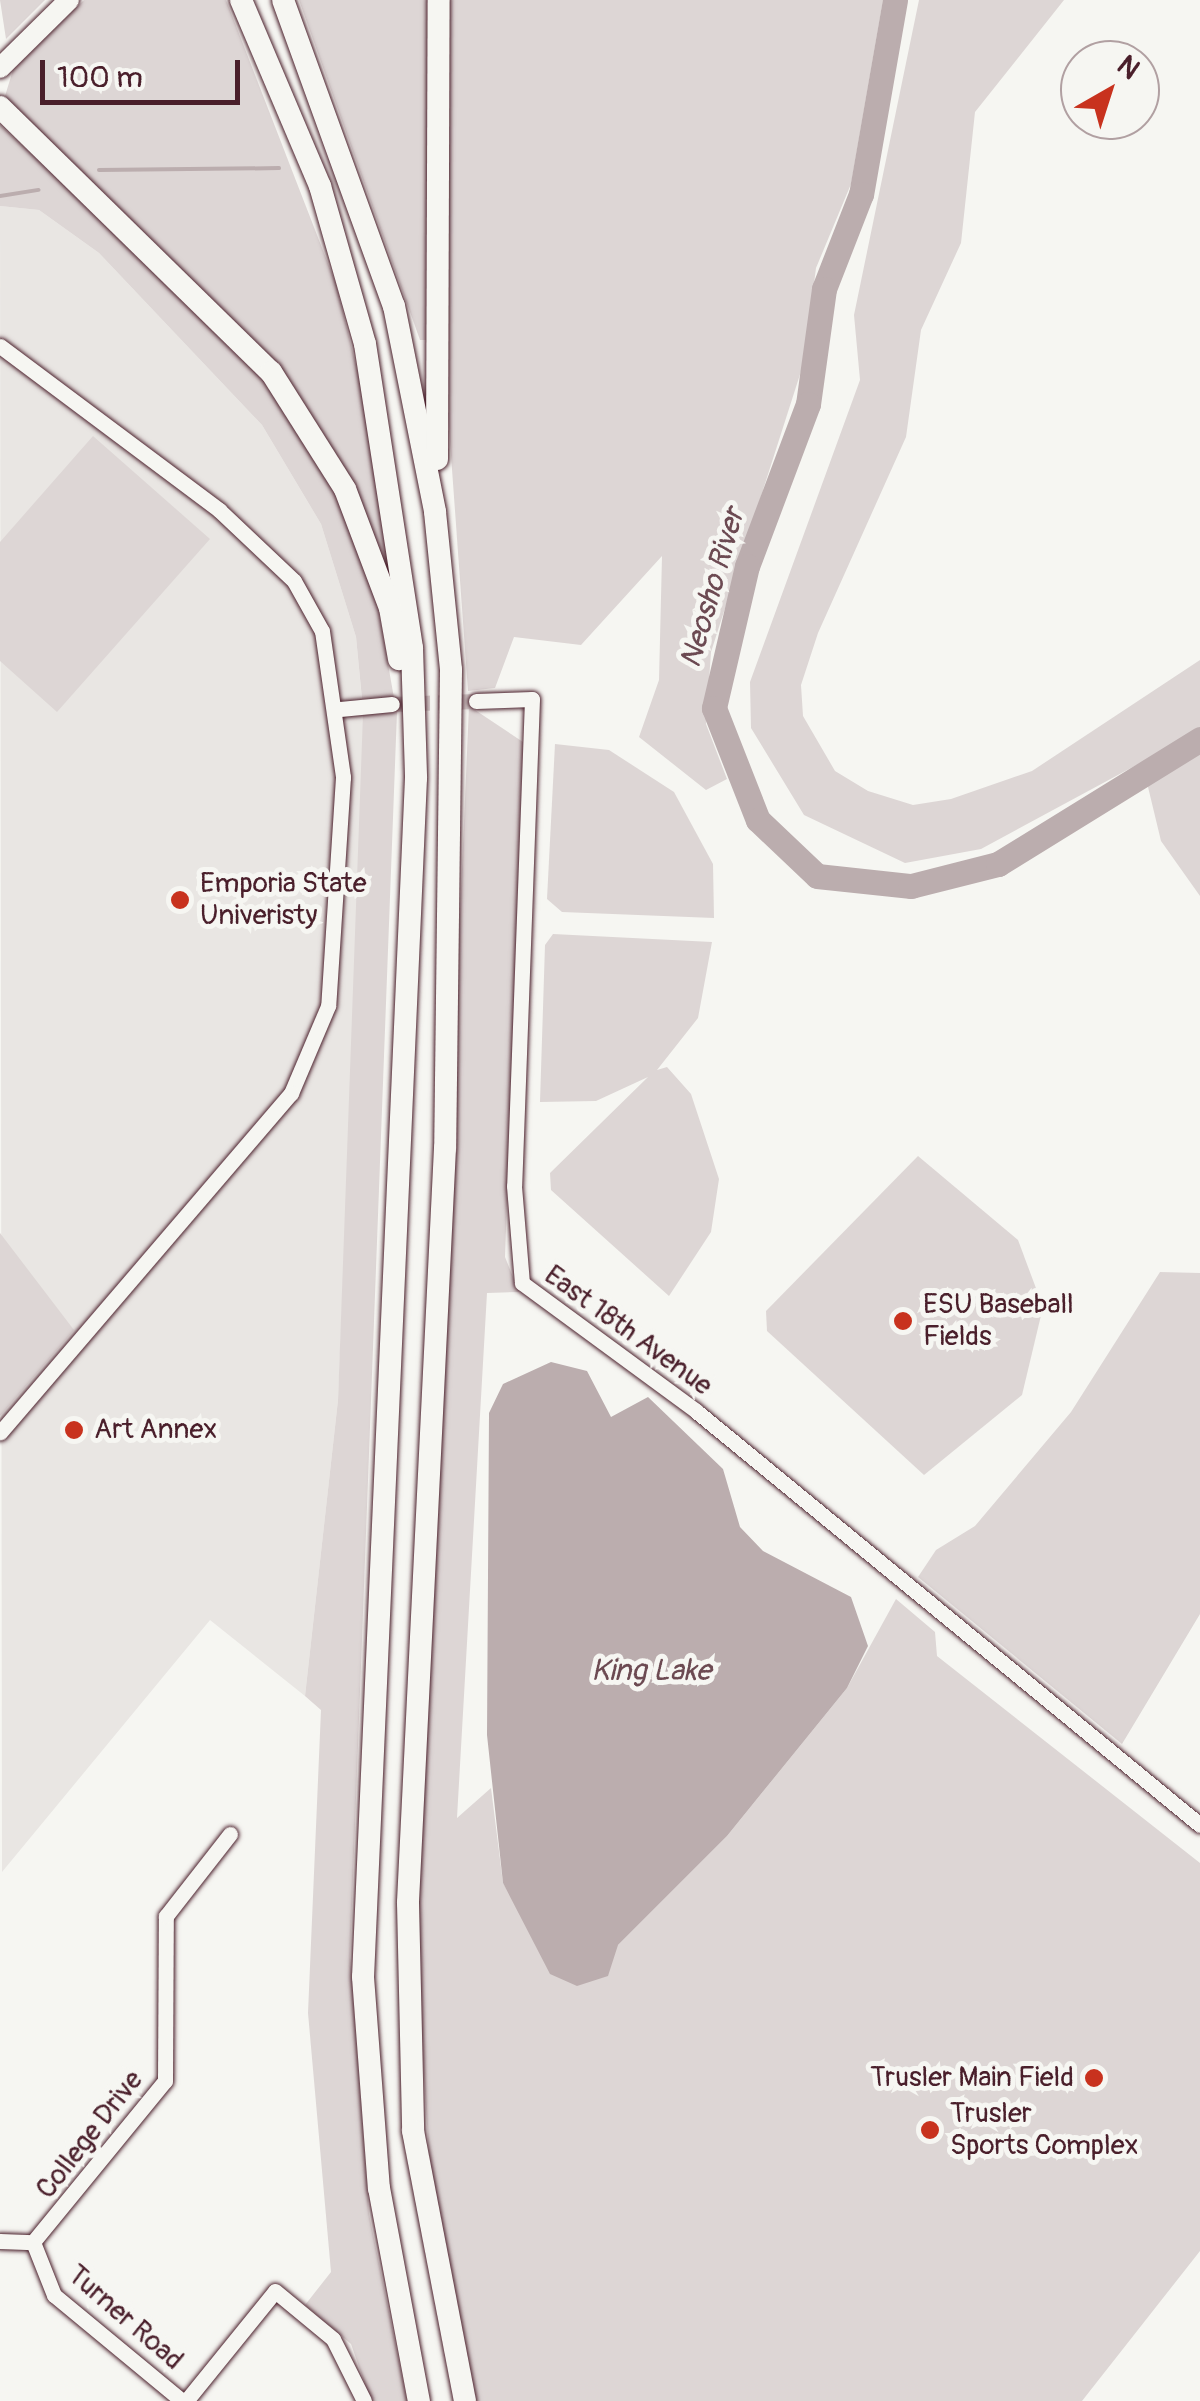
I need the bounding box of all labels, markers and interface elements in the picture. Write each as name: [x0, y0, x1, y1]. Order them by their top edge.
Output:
scale bar: [45, 40, 245, 102]
north arrow: [1060, 40, 1160, 140]
text: N: [1110, 48, 1146, 87]
text: 100 m: [57, 59, 143, 96]
water label: Neosho River: [673, 504, 753, 672]
place label: Emporia State Univeristy: [200, 867, 367, 933]
marker: Emporia State Univeristy: [169, 889, 191, 911]
street label: East 18th Avenue: [538, 1259, 718, 1403]
place label: ESU Baseball Fields: [923, 1288, 1074, 1354]
marker: ESU Baseball Fields: [892, 1310, 914, 1332]
place label: Art Annex: [94, 1413, 217, 1447]
marker: Art Annex: [63, 1419, 85, 1441]
water label: King Lake: [591, 1653, 711, 1689]
place label: Trusler Main Field: [870, 2061, 1074, 2095]
street label: College Drive: [30, 2064, 150, 2206]
marker: Trusler Main Field: [1083, 2067, 1105, 2089]
place label: Trusler Sports Complex: [950, 2097, 1138, 2163]
marker: Trusler Sports Complex: [919, 2119, 941, 2141]
street label: Turner Road: [60, 2259, 190, 2377]

